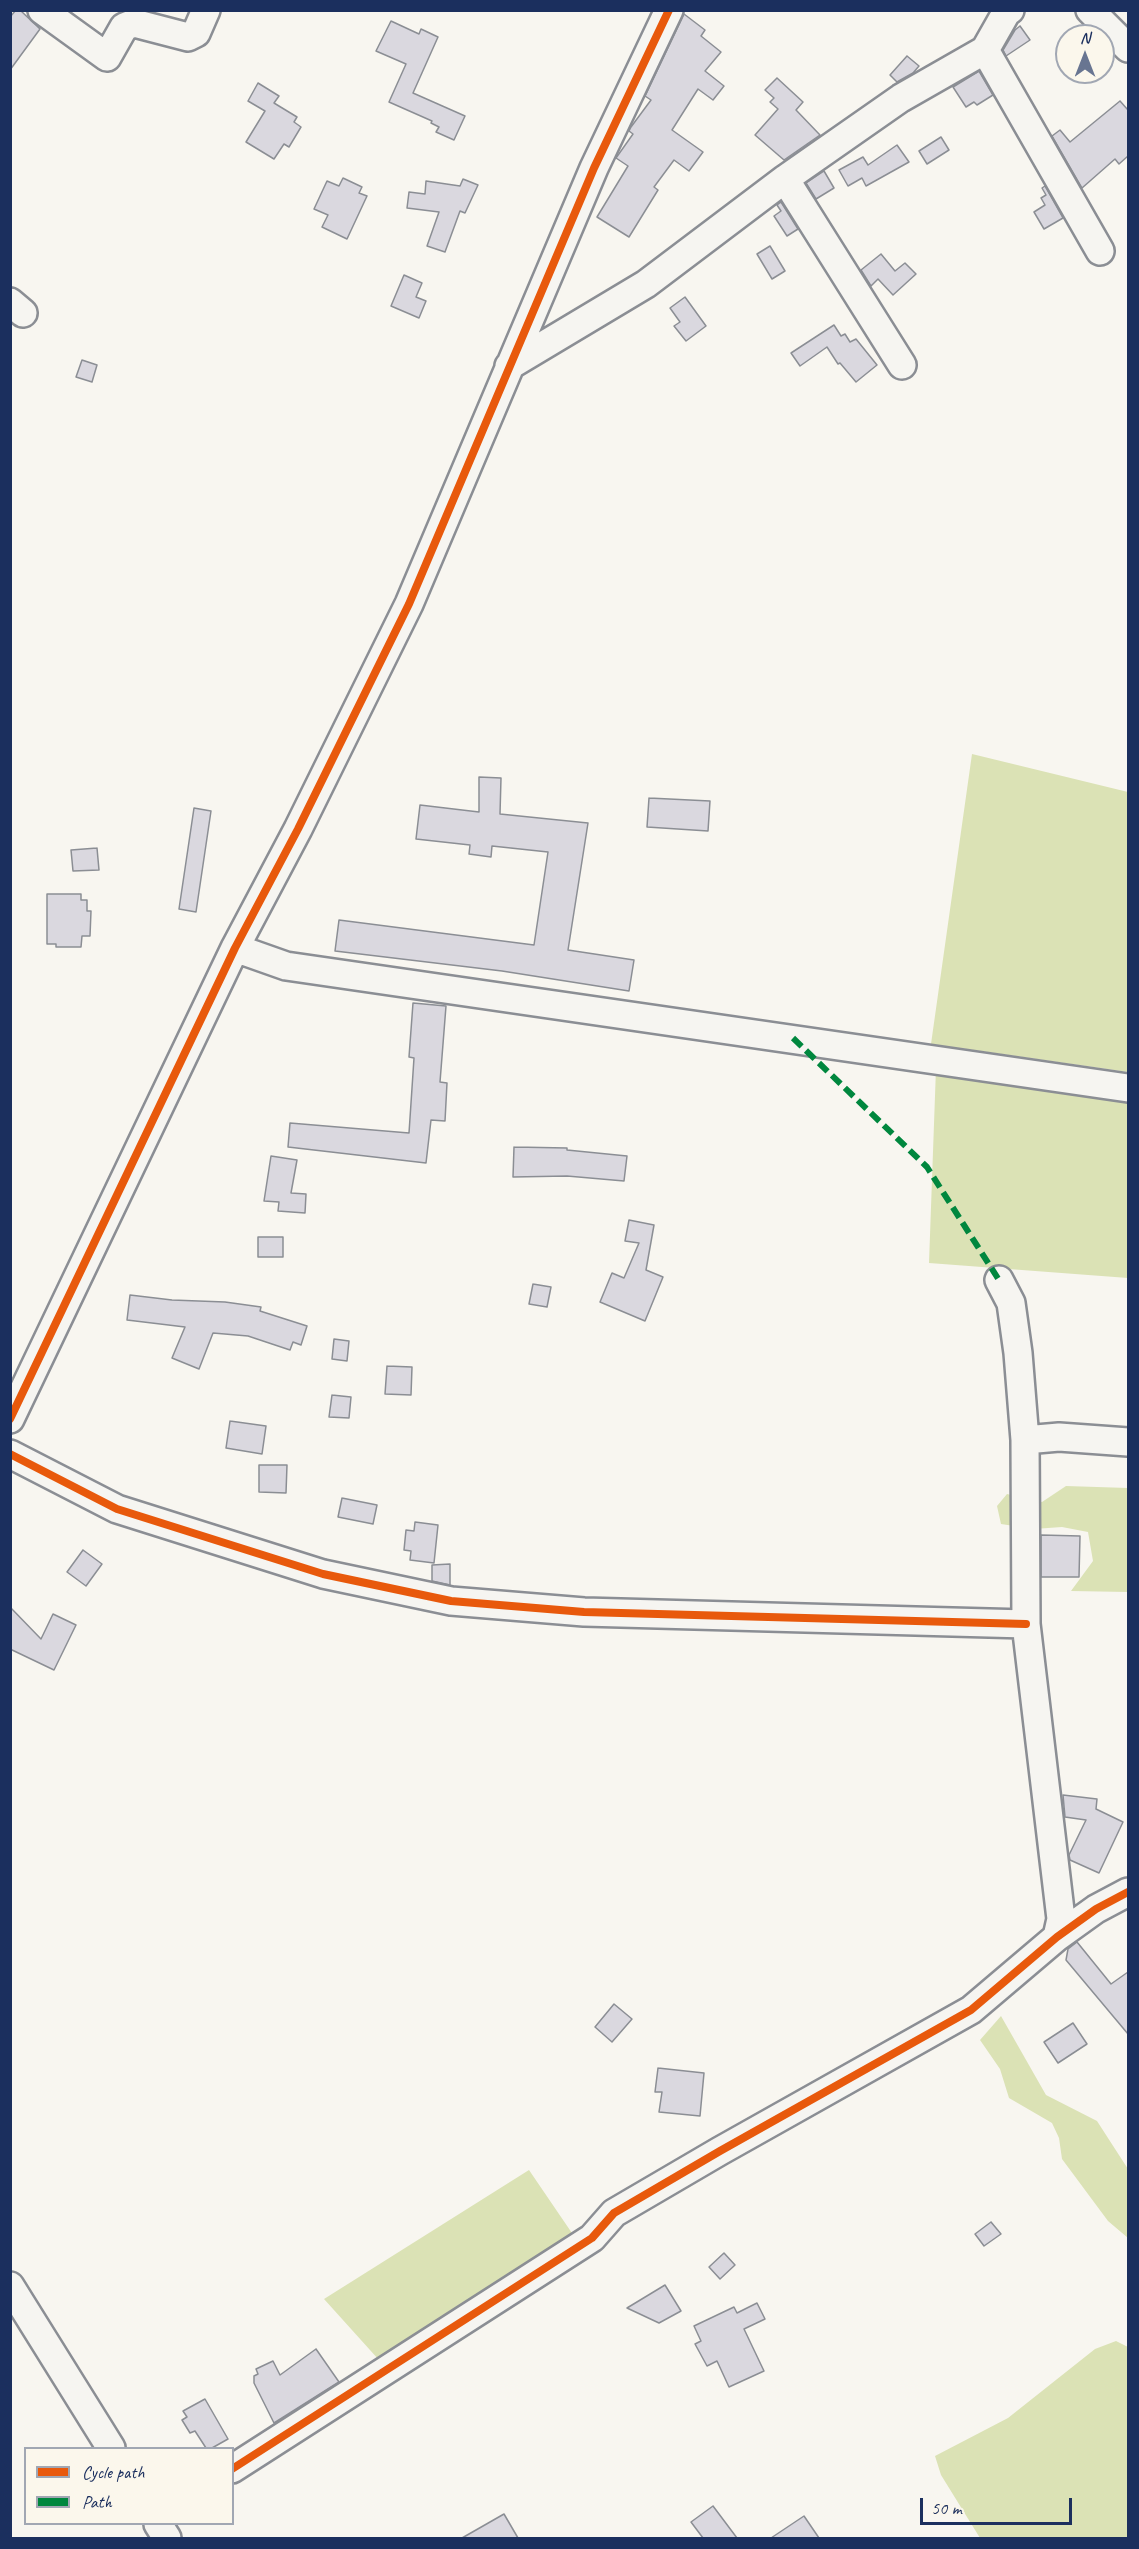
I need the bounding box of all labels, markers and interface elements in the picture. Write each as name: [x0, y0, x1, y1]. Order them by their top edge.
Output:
north arrow: [1055, 24, 1115, 84]
text: N: [1080, 28, 1090, 48]
legend: [24, 2447, 234, 2525]
text: Cycle path: [82, 2461, 144, 2483]
scale bar: [923, 2486, 1074, 2524]
text: Path: [82, 2491, 112, 2513]
text: 50 m: [931, 2497, 962, 2519]

